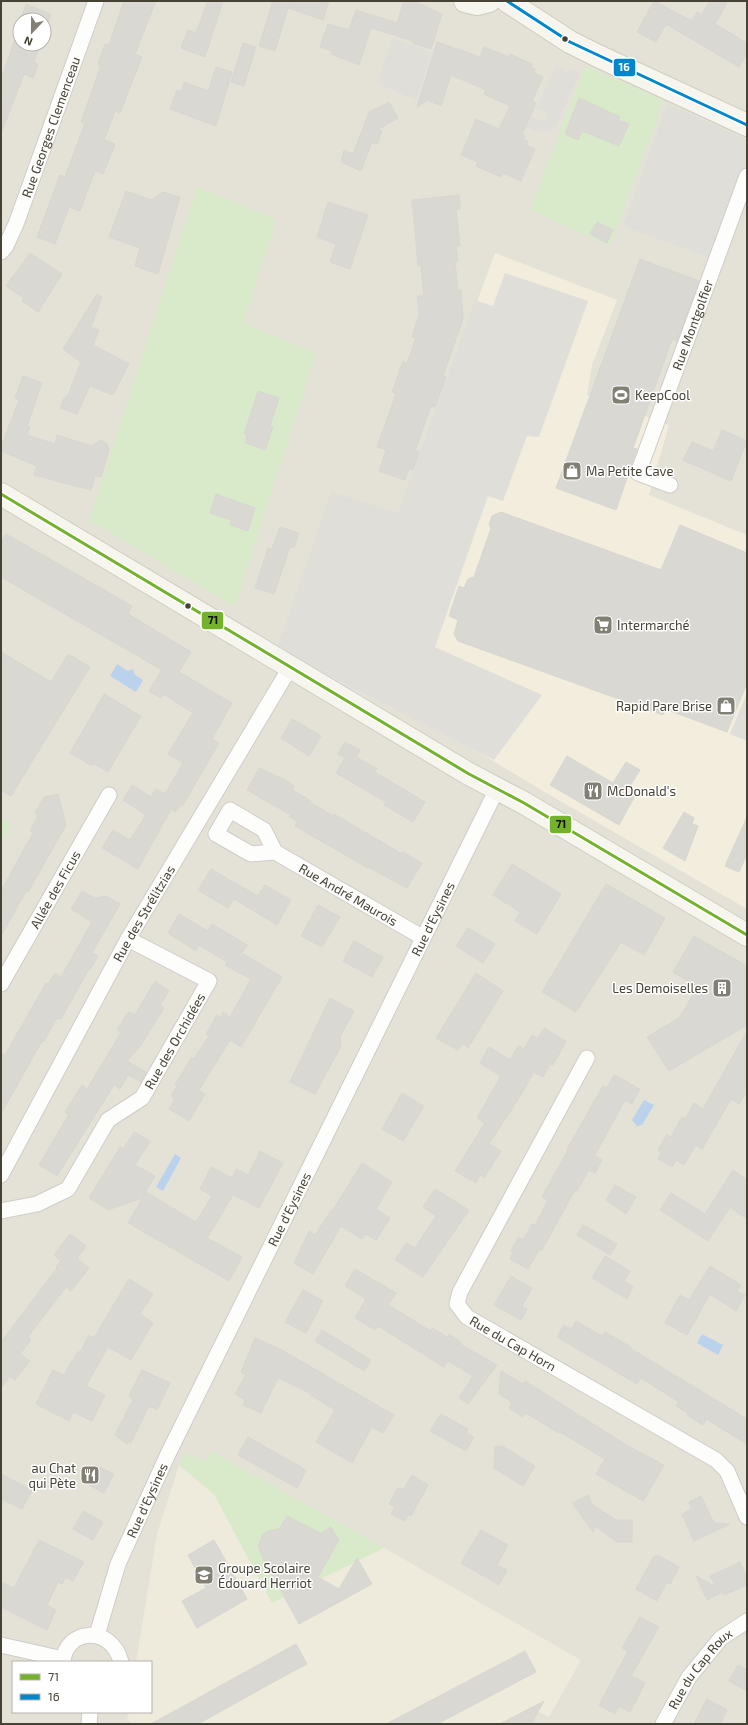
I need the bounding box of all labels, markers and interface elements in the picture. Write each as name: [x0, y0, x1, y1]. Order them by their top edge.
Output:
north arrow: [12, 12, 52, 52]
text: N: [22, 34, 34, 49]
unlabelled marker: [560, 34, 570, 44]
street label: Rue Georges Clemenceau: [18, 54, 83, 200]
line badge: 16: [613, 58, 636, 77]
text: 16: [618, 60, 630, 73]
street label: Rue Montgolfier: [668, 277, 716, 372]
sports icon: KeepCool: [610, 384, 632, 406]
place label: KeepCool: [635, 387, 690, 403]
shop icon: Ma Petite Cave: [561, 460, 583, 482]
place label: Ma Petite Cave: [586, 463, 673, 479]
unlabelled marker: [183, 601, 193, 611]
line badge: 71: [201, 611, 224, 630]
text: 71: [208, 613, 218, 626]
supermarket icon: Intermarché: [592, 614, 614, 636]
place label: Intermarché: [617, 617, 690, 633]
shop icon: Rapid Pare Brise: [715, 695, 737, 717]
place label: Rapid Pare Brise: [616, 698, 712, 714]
restaurant icon: McDonald's: [582, 780, 604, 802]
place label: McDonald's: [607, 783, 676, 799]
line badge: 71: [549, 815, 572, 834]
text: 71: [556, 817, 566, 830]
street label: Allée des Ficus: [26, 847, 84, 931]
street label: Rue André Maurois: [296, 860, 401, 929]
street label: Rue des Strélitzias: [109, 862, 178, 964]
street label: Rue d'Eysines: [408, 879, 458, 959]
building icon: Les Demoiselles: [711, 977, 733, 999]
place label: Les Demoiselles: [612, 980, 708, 996]
street label: Rue des Orchidées: [141, 990, 208, 1092]
street label: Rue d'Eysines: [264, 1169, 314, 1249]
street label: Rue du Cap Horn: [467, 1312, 559, 1374]
place label: au Chat qui Pète: [29, 1460, 76, 1491]
street label: Rue d'Eysines: [123, 1460, 171, 1540]
restaurant icon: au Chat qui Pète: [79, 1464, 101, 1486]
place label: Groupe Scolaire Édouard Herriot: [218, 1560, 312, 1591]
school or university icon: Groupe Scolaire Édouard Herriot: [193, 1564, 215, 1586]
street label: Rue du Cap Roux: [665, 1625, 735, 1712]
legend: [12, 1661, 152, 1713]
text: 71: [48, 1669, 59, 1683]
text: 16: [48, 1689, 60, 1703]

